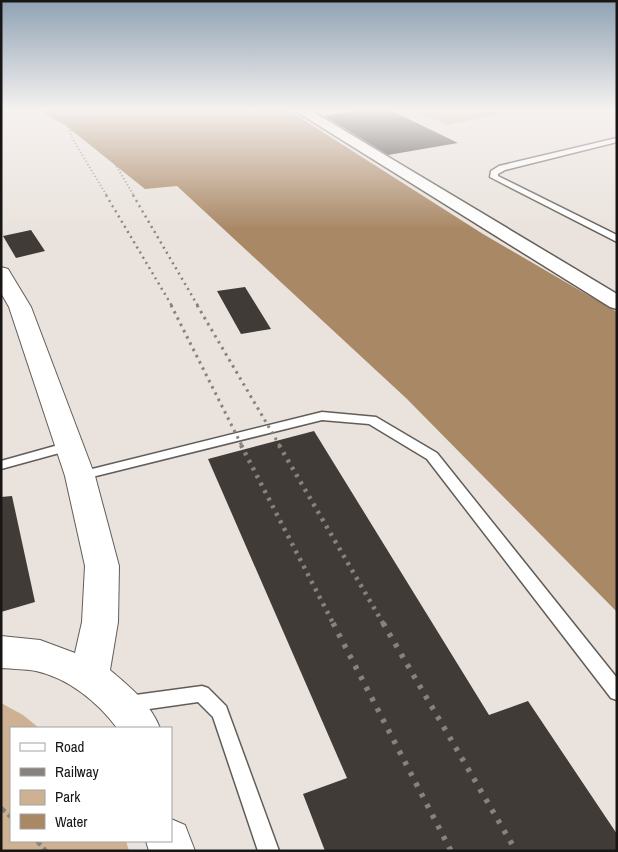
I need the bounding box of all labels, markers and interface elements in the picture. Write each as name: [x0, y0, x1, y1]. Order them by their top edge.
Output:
legend: [10, 727, 172, 842]
text: Road: [55, 736, 84, 757]
text: Railway: [55, 761, 100, 782]
text: Park: [55, 786, 81, 807]
text: Water: [55, 811, 87, 832]

